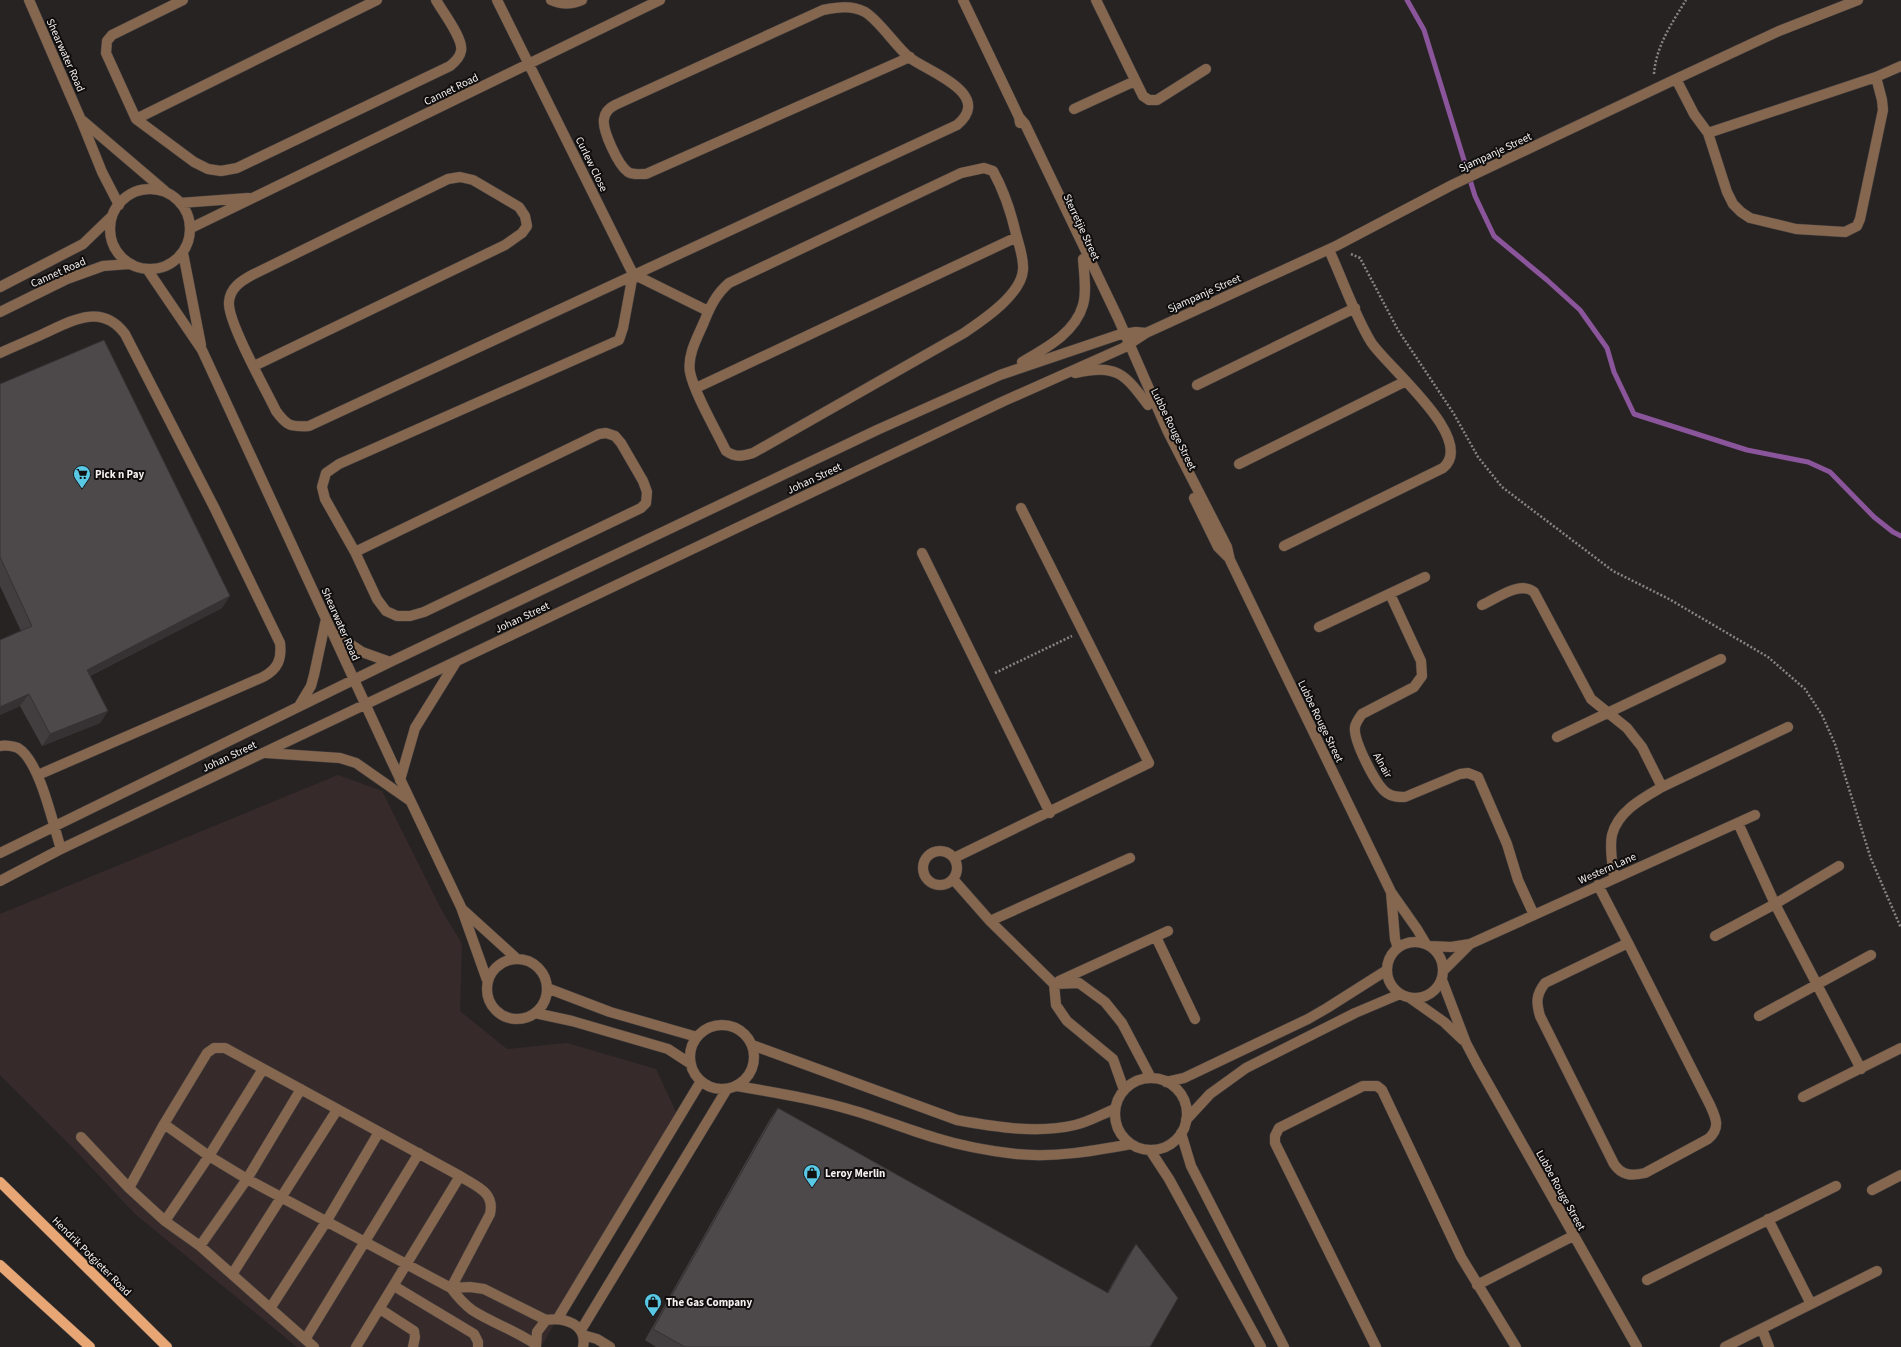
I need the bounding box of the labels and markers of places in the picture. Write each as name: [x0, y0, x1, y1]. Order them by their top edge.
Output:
supermarket icon: Pick n Pay: [72, 464, 92, 489]
place label: Pick n Pay: [95, 467, 144, 482]
shop icon: Leroy Merlin: [802, 1163, 822, 1188]
place label: Leroy Merlin: [825, 1166, 885, 1181]
shop icon: The Gas Company: [643, 1292, 663, 1317]
place label: The Gas Company: [666, 1295, 752, 1310]

